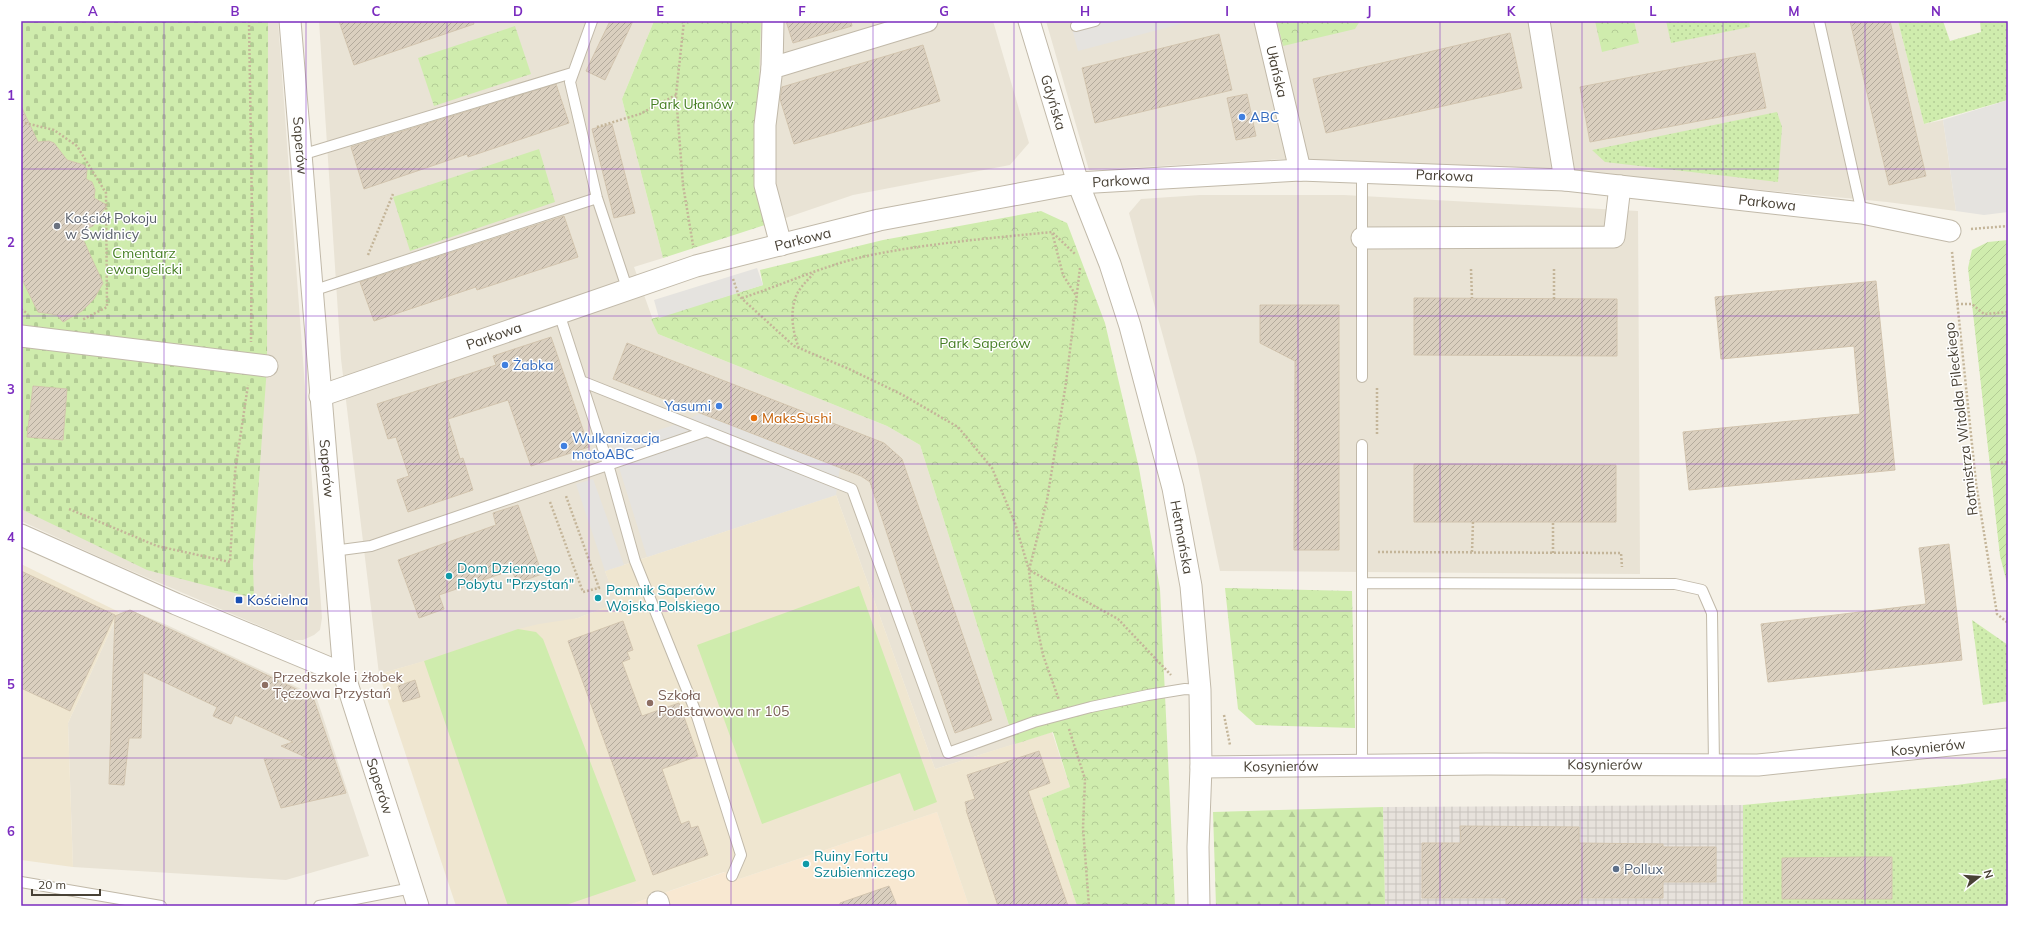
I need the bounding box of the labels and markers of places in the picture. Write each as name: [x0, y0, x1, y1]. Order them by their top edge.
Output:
place label: ABC: [1250, 108, 1279, 126]
marker: ABC: [1237, 112, 1247, 122]
place label: Kościół Pokoju w Świdnicy: [65, 209, 157, 243]
marker: Kościół Pokoju w Świdnicy: [52, 221, 62, 231]
place label: Żabka: [513, 356, 554, 374]
marker: Żabka: [500, 360, 510, 370]
place label: Yasumi: [664, 397, 711, 415]
marker: Yasumi: [714, 401, 724, 411]
place label: MaksSushi: [762, 409, 832, 427]
marker: MaksSushi: [749, 413, 759, 423]
place label: Wulkanizacja motoABC: [572, 429, 660, 463]
marker: Wulkanizacja motoABC: [559, 441, 569, 451]
place label: Dom Dziennego Pobytu "Przystań": [457, 559, 574, 593]
marker: Dom Dziennego Pobytu "Przystań": [444, 571, 454, 581]
place label: Pomnik Saperów Wojska Polskiego: [606, 581, 720, 615]
place label: Kościelna: [247, 591, 308, 609]
marker: Pomnik Saperów Wojska Polskiego: [593, 593, 603, 603]
marker: Kościelna: [234, 595, 244, 605]
place label: Przedszkole i żłobek Tęczowa Przystań: [273, 668, 404, 702]
marker: Przedszkole i żłobek Tęczowa Przystań: [260, 680, 270, 690]
place label: Szkoła Podstawowa nr 105: [658, 686, 789, 720]
marker: Szkoła Podstawowa nr 105: [645, 698, 655, 708]
place label: Ruiny Fortu Szubienniczego: [814, 847, 915, 881]
marker: Ruiny Fortu Szubienniczego: [801, 859, 811, 869]
place label: Pollux: [1624, 860, 1664, 878]
marker: Pollux: [1611, 864, 1621, 874]

